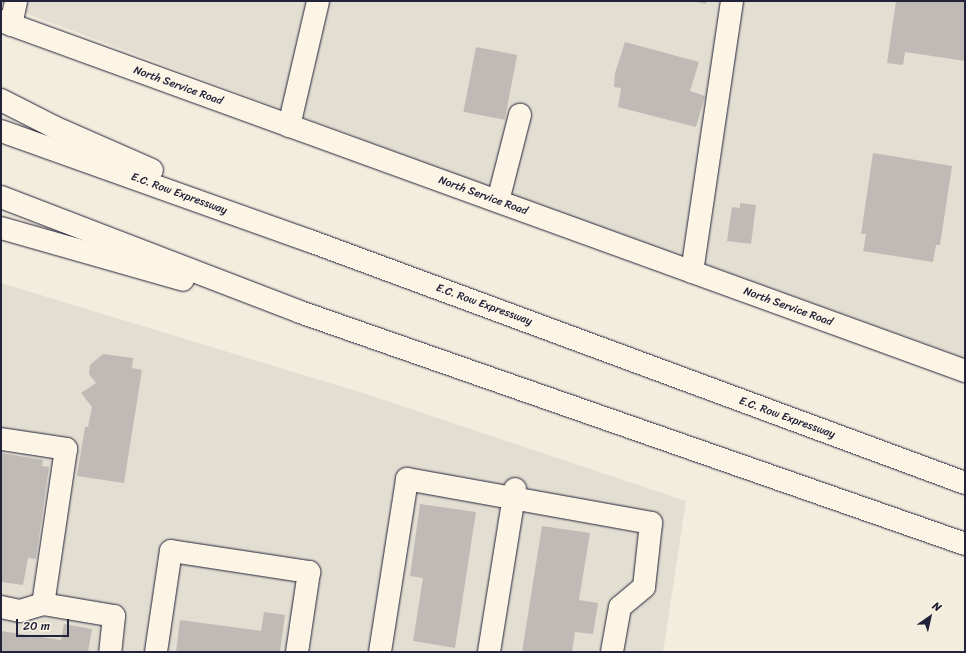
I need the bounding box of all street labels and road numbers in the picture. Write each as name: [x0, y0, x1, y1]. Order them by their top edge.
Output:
street label: North Service Road: [132, 64, 224, 108]
street label: E.C. Row Expressway: [129, 170, 229, 218]
street label: North Service Road: [437, 174, 529, 218]
street label: E.C. Row Expressway: [434, 281, 534, 329]
street label: North Service Road: [742, 285, 834, 329]
street label: E.C. Row Expressway: [737, 394, 837, 442]

